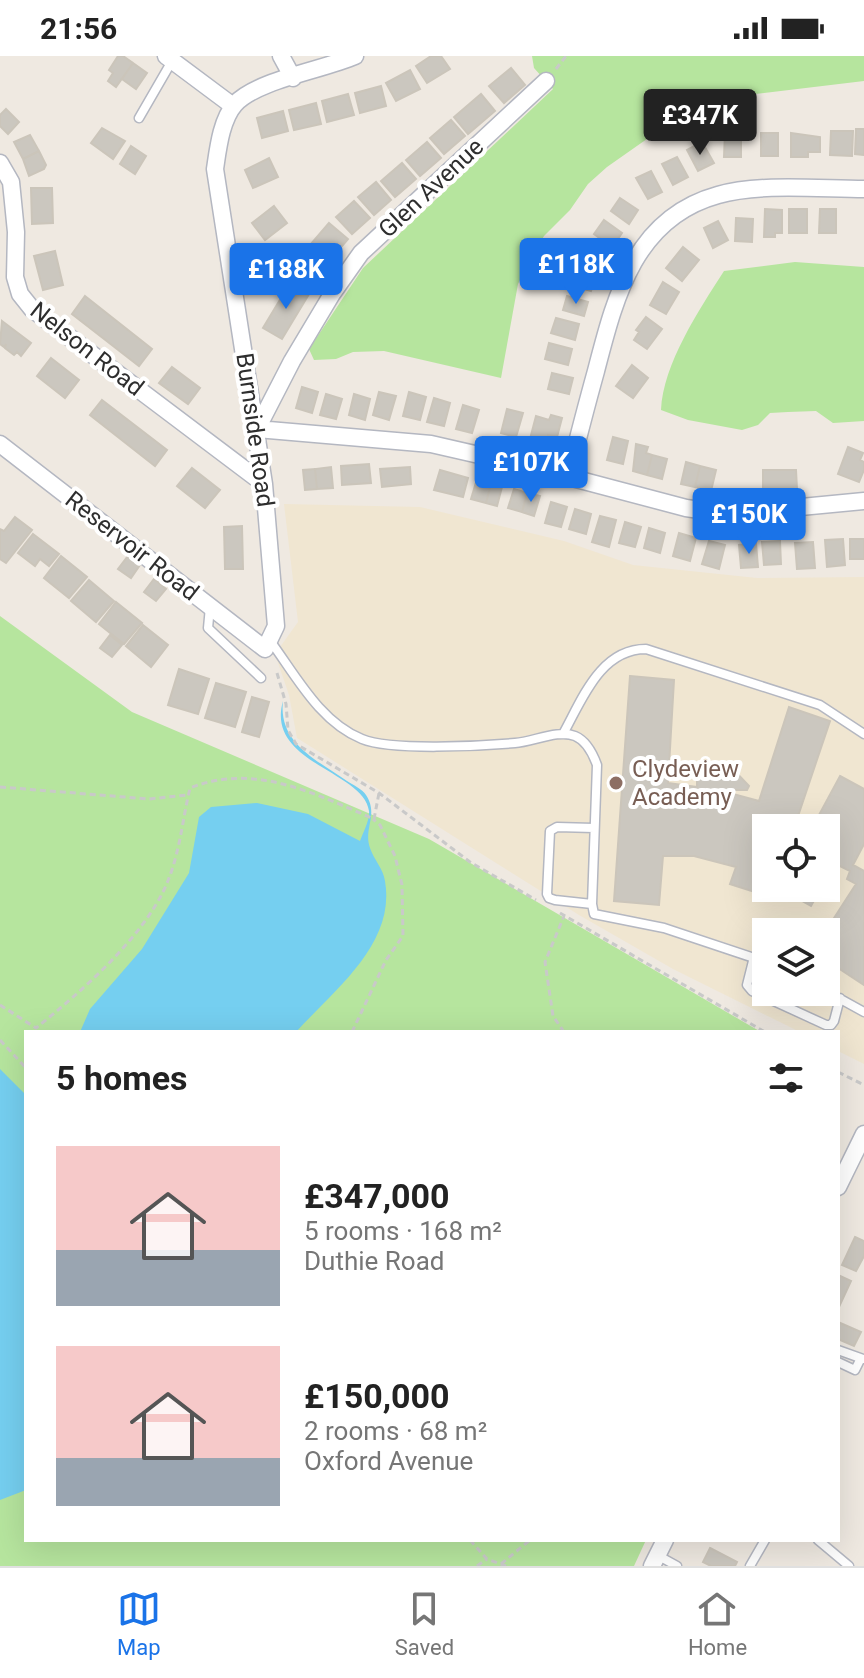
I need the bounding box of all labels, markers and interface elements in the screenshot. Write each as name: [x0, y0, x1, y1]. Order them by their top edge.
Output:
text: 21:56: [40, 11, 117, 46]
pin: £347K: [644, 89, 756, 157]
text: £347K: [662, 100, 738, 130]
street label: Glen Avenue: [373, 133, 489, 243]
pin: £118K: [520, 238, 632, 306]
pin: £188K: [230, 243, 342, 311]
text: £118K: [538, 249, 614, 279]
text: £188K: [248, 254, 324, 284]
street label: Nelson Road: [25, 296, 149, 402]
street label: Burnside Road: [230, 351, 280, 509]
pin: £107K: [475, 436, 587, 504]
text: £107K: [493, 447, 569, 477]
street label: Reservoir Road: [60, 485, 204, 607]
pin: £150K: [693, 488, 805, 556]
text: £150K: [711, 499, 787, 529]
place label: Clydeview Academy: [632, 755, 739, 811]
marker: Clydeview Academy: [607, 774, 625, 792]
map controls: [752, 814, 840, 1006]
button: locate: [752, 814, 840, 902]
button: layers: [752, 918, 840, 1006]
icon: filters: [764, 1056, 808, 1100]
text: 5 homes: [56, 1058, 187, 1098]
text: £347,000: [304, 1176, 450, 1216]
icon: home: [120, 1178, 216, 1274]
text: 5 rooms · 168 m²: [304, 1216, 502, 1246]
text: Duthie Road: [304, 1246, 444, 1276]
text: £150,000: [304, 1376, 450, 1416]
icon: home: [120, 1378, 216, 1474]
text: 2 rooms · 68 m²: [304, 1416, 487, 1446]
text: Oxford Avenue: [304, 1446, 473, 1476]
tab: Map: [117, 1587, 161, 1660]
tab: Saved: [395, 1587, 454, 1660]
tab: Home: [688, 1587, 747, 1660]

